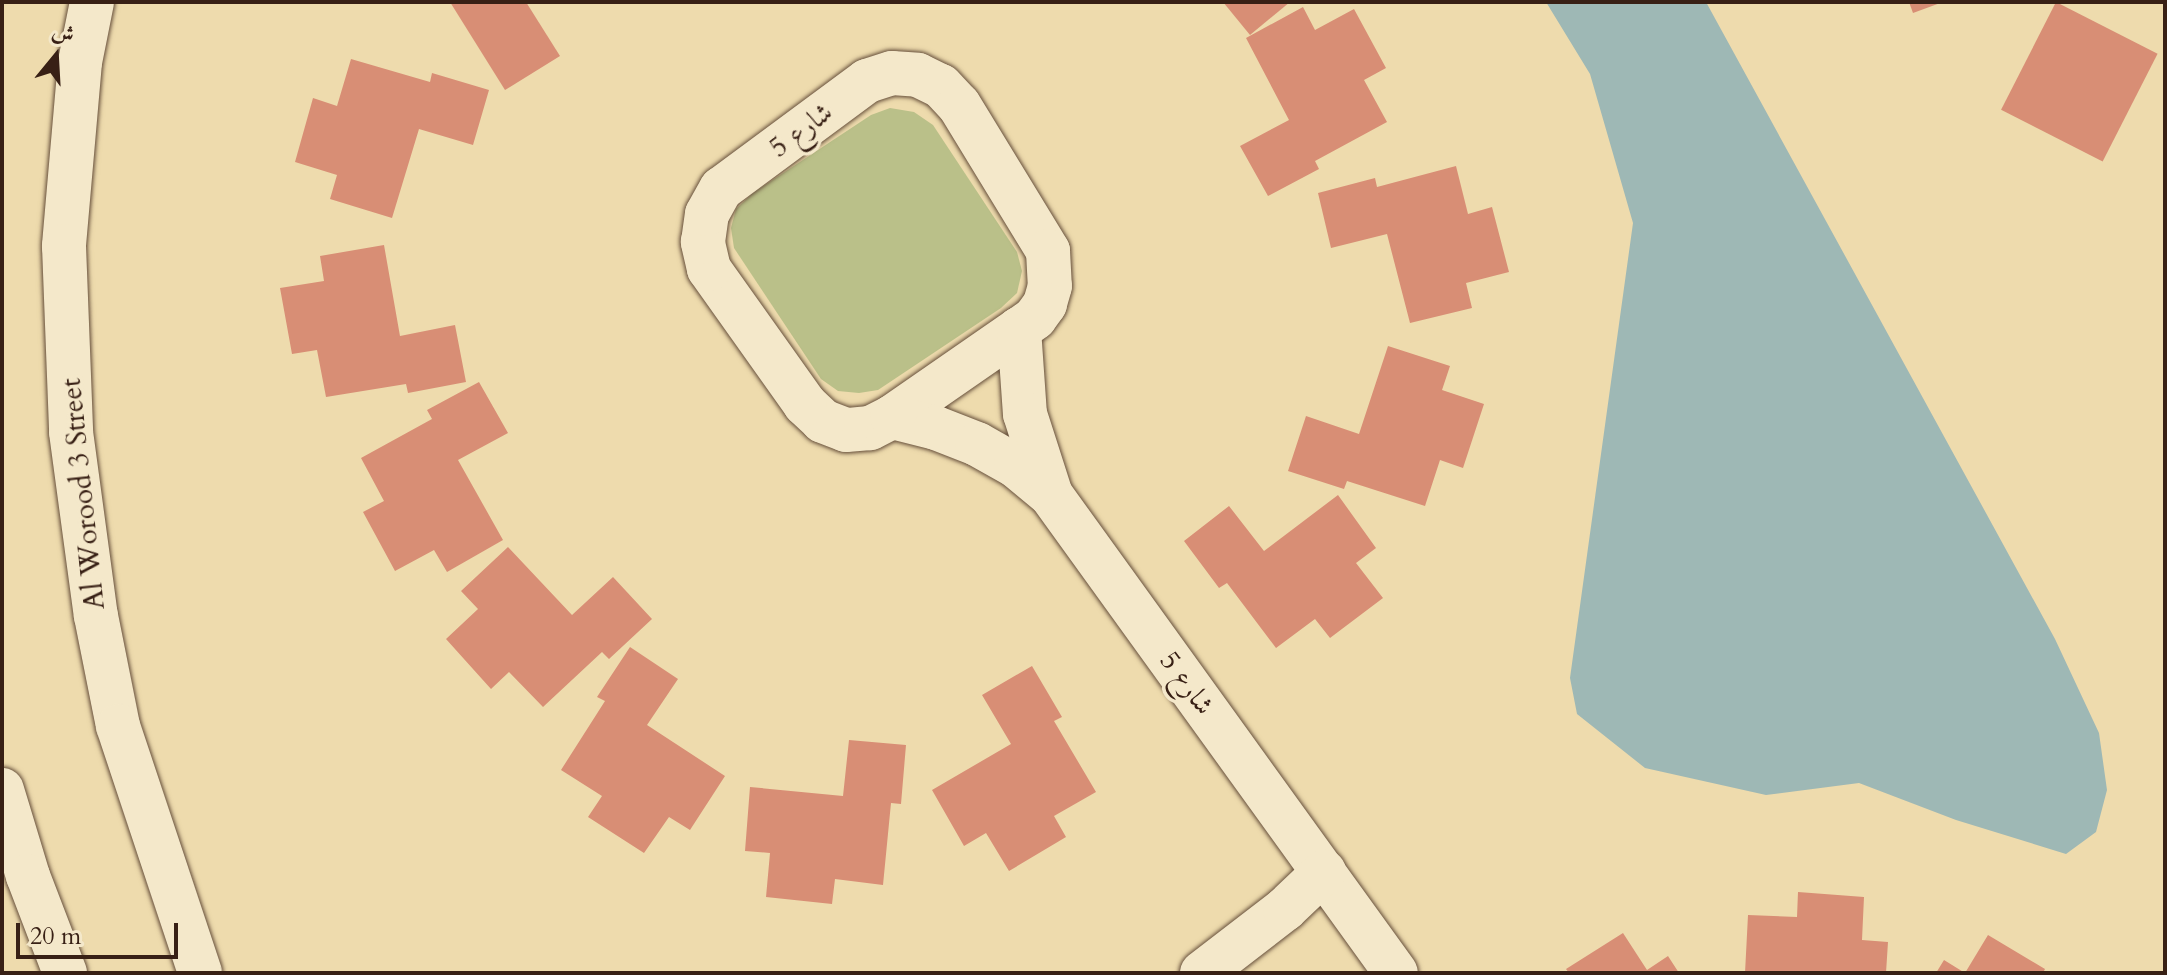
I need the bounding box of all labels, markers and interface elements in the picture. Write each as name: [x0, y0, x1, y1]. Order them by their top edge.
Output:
north arrow: [16, 16, 96, 96]
text: ش: [48, 16, 78, 51]
street label: شارع 5: [763, 95, 839, 165]
street label: Al Worood 3 Street: [54, 377, 112, 611]
street label: شارع 5: [1153, 645, 1221, 721]
scale bar: [20, 907, 182, 957]
text: 20 m: [30, 920, 81, 953]

